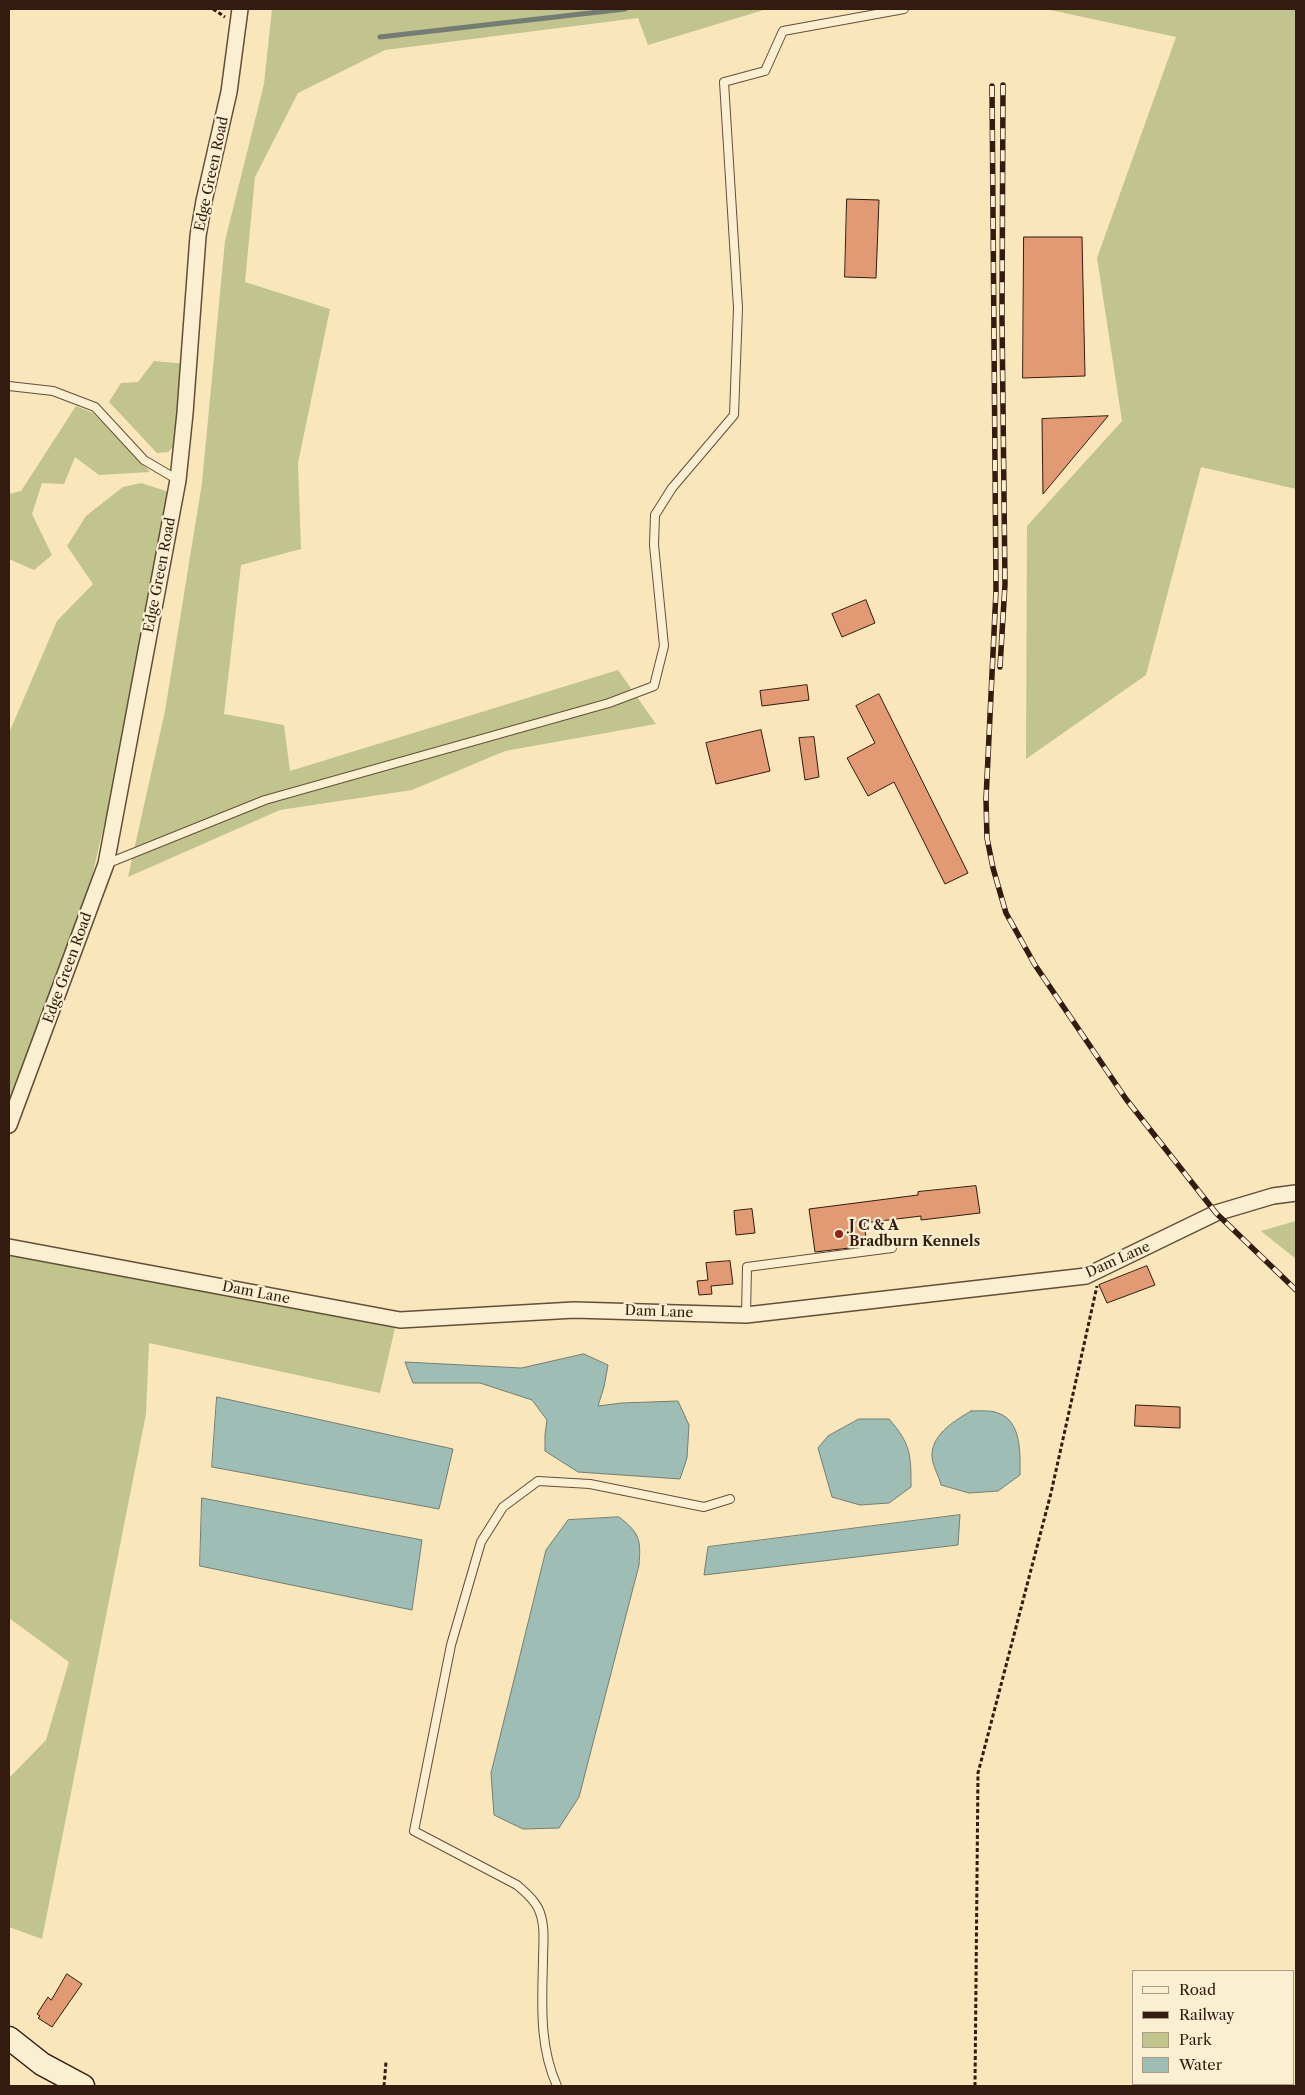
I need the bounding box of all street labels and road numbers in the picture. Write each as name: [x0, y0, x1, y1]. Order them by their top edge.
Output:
street label: Edge Green Road: [192, 115, 232, 233]
street label: Edge Green Road: [141, 516, 179, 634]
street label: Edge Green Road: [40, 910, 96, 1026]
street label: Dam Lane: [1083, 1238, 1153, 1282]
street label: Dam Lane: [221, 1278, 291, 1308]
street label: Dam Lane: [624, 1302, 694, 1322]

